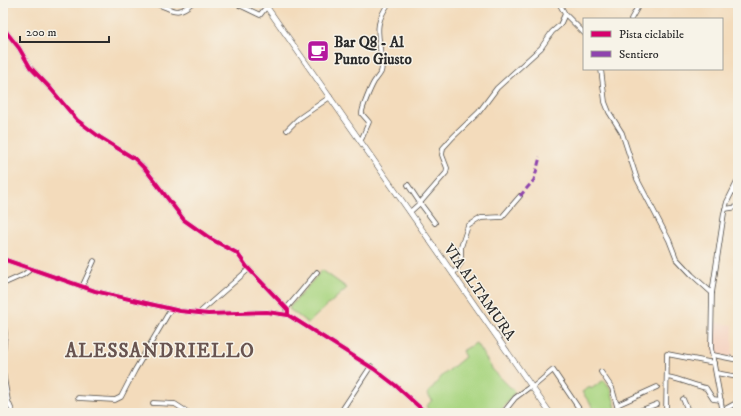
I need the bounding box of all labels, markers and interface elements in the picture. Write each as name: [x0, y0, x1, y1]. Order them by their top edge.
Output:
scale bar: [20, 18, 109, 44]
legend: [583, 18, 723, 70]
text: 200 m: [26, 25, 56, 40]
text: Pista ciclabile: [619, 27, 684, 42]
place label: Bar Q8 - Al Punto Giusto: [334, 33, 412, 69]
cafe icon: Bar Q8 - Al Punto Giusto: [305, 38, 331, 64]
text: Sentiero: [619, 47, 659, 62]
street label: VIA ALTAMURA: [439, 240, 520, 344]
district label: ALESSANDRIELLO: [64, 340, 255, 363]

